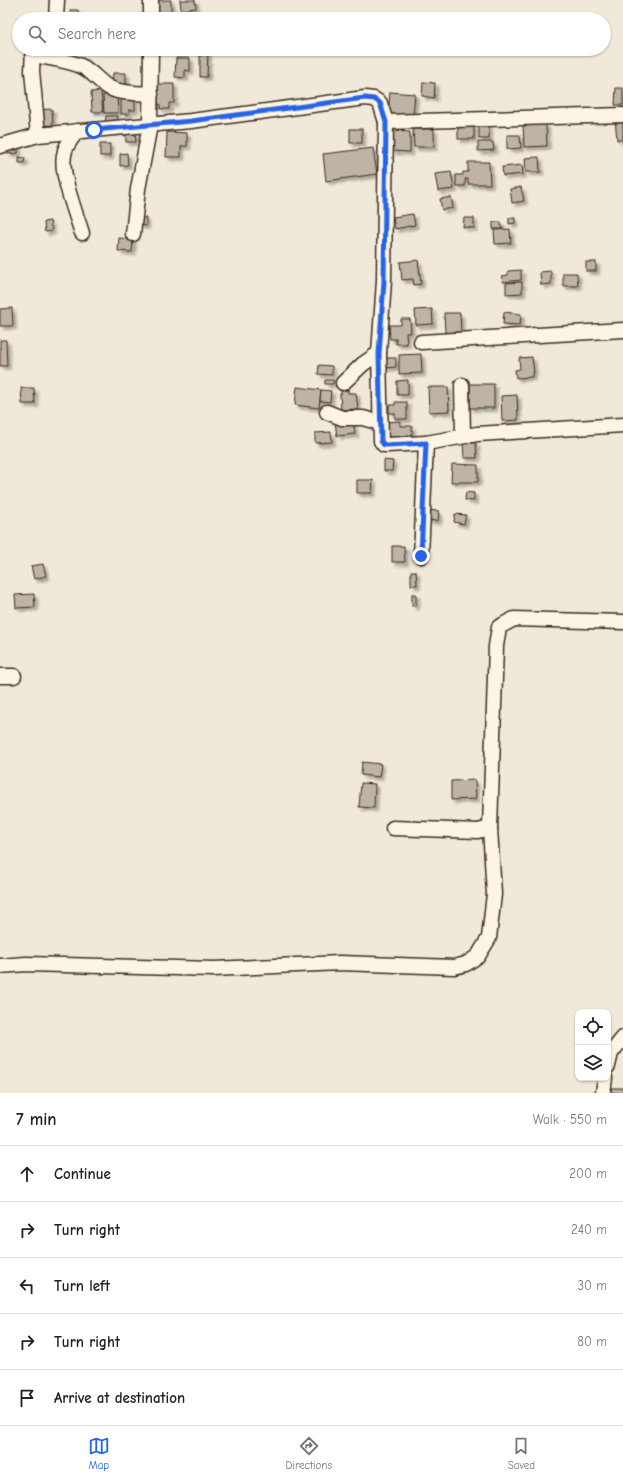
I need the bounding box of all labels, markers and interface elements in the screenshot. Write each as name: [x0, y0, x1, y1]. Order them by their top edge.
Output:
search box: [12, 12, 611, 56]
icon: search: [26, 23, 48, 45]
text: Search here: [58, 25, 136, 43]
route start: [85, 121, 103, 139]
route end: [412, 547, 430, 565]
map controls: [575, 1009, 611, 1081]
button: locate: [575, 1009, 611, 1045]
button: layers: [575, 1045, 611, 1081]
text: 7 min: [16, 1110, 57, 1129]
text: Walk · 550 m: [533, 1112, 607, 1127]
icon: ahead: [16, 1163, 38, 1185]
text: Continue: [54, 1165, 111, 1183]
text: 200 m: [569, 1166, 607, 1181]
icon: right: [16, 1219, 38, 1241]
text: Turn right: [54, 1221, 120, 1239]
text: 240 m: [571, 1222, 607, 1237]
icon: left: [16, 1275, 38, 1297]
text: Turn left: [54, 1277, 110, 1295]
text: 30 m: [577, 1278, 607, 1293]
icon: right: [16, 1331, 38, 1353]
text: Turn right: [54, 1333, 120, 1351]
text: 80 m: [577, 1334, 607, 1349]
icon: arrive: [16, 1387, 38, 1409]
text: Arrive at destination: [54, 1389, 185, 1407]
tab: Map: [88, 1435, 110, 1472]
tab: Directions: [286, 1435, 332, 1472]
tab: Saved: [508, 1435, 535, 1472]

